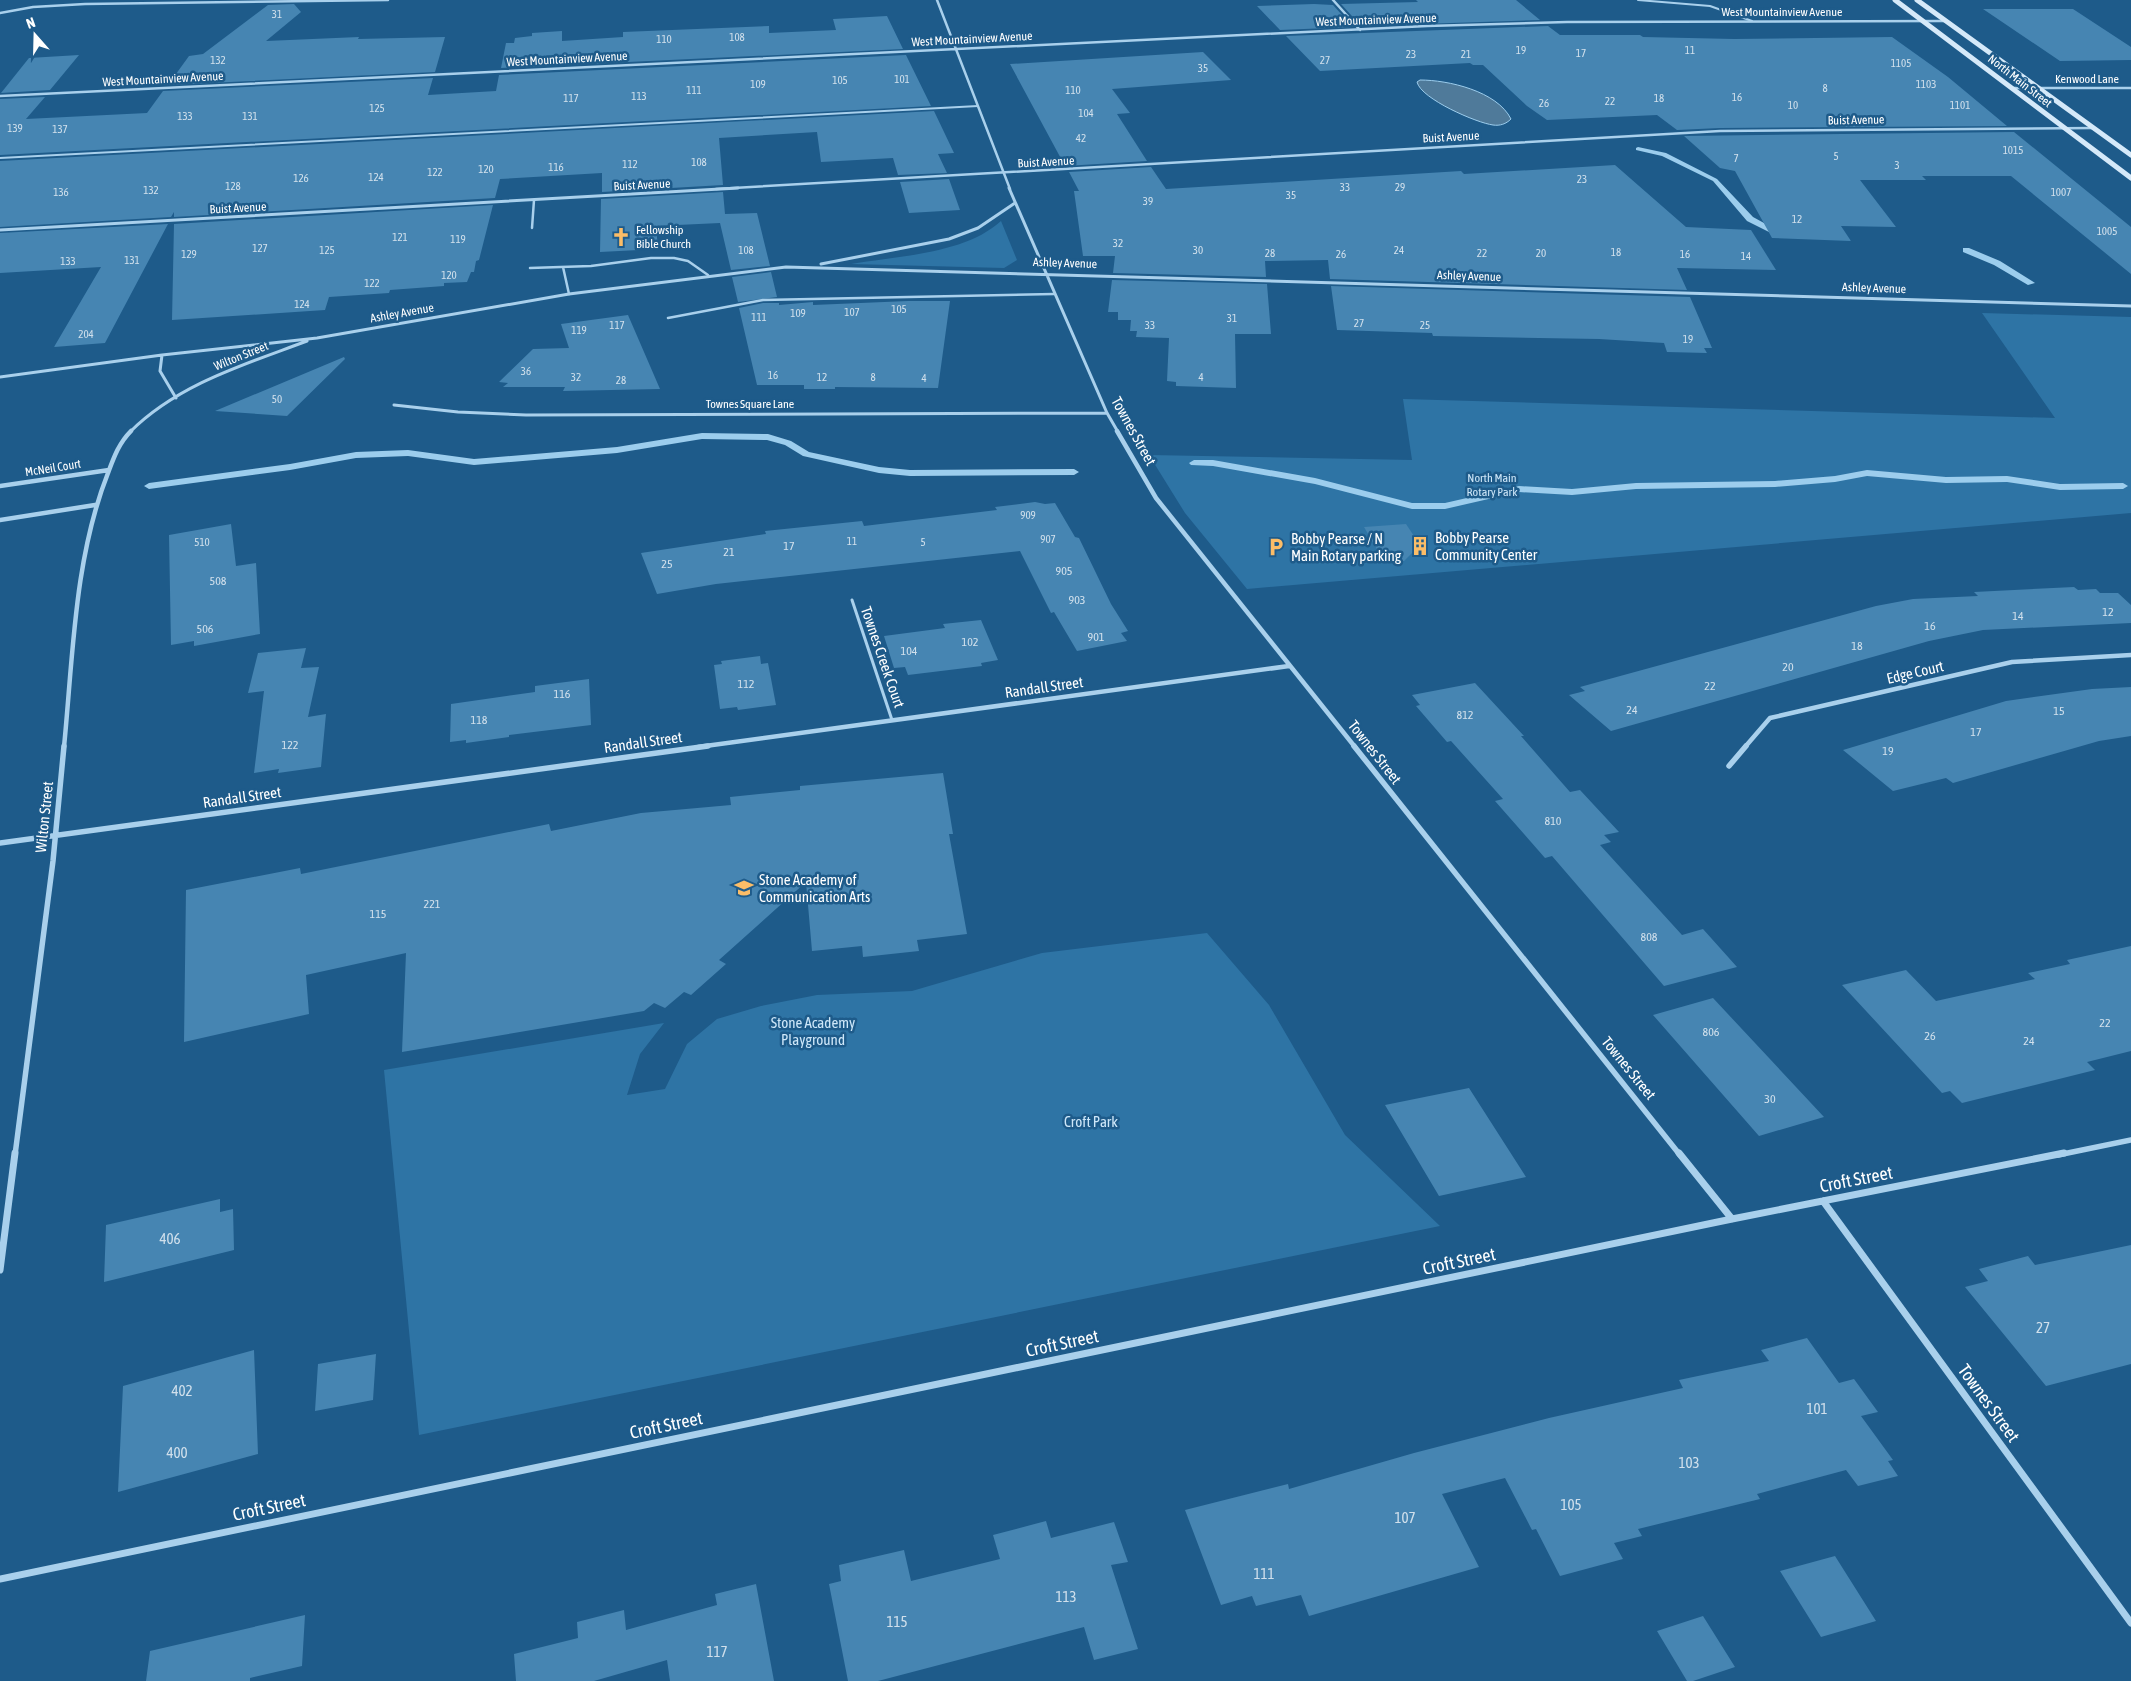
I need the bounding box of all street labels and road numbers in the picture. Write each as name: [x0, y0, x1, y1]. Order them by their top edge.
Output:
street label: West Mountainview Avenue: [1721, 5, 1843, 19]
street label: West Mountainview Avenue: [1315, 11, 1437, 29]
street label: West Mountainview Avenue: [911, 29, 1033, 49]
street label: West Mountainview Avenue: [506, 49, 628, 69]
street label: North Main Street: [1985, 52, 2055, 111]
street label: West Mountainview Avenue: [102, 69, 224, 89]
street label: Kenwood Lane: [2055, 72, 2119, 86]
street label: Buist Avenue: [1827, 113, 1885, 127]
street label: Buist Avenue: [1422, 129, 1480, 145]
street label: Buist Avenue: [1017, 154, 1075, 170]
street label: Buist Avenue: [613, 177, 671, 193]
street label: Buist Avenue: [209, 200, 267, 216]
street label: Ashley Avenue: [1033, 255, 1097, 271]
street label: Ashley Avenue: [1437, 268, 1501, 284]
street label: Ashley Avenue: [1842, 280, 1906, 296]
street label: Ashley Avenue: [369, 301, 435, 325]
street label: Wilton Street: [212, 339, 271, 373]
street label: Townes Street: [1108, 394, 1160, 468]
street label: Townes Square Lane: [706, 397, 794, 411]
street label: McNeil Court: [24, 457, 82, 479]
street label: Townes Creek Court: [858, 604, 908, 710]
street label: Edge Court: [1885, 657, 1945, 687]
street label: Randall Street: [1004, 673, 1084, 701]
street label: Townes Street: [1345, 717, 1405, 787]
street label: Randall Street: [603, 728, 683, 756]
street label: Wilton Street: [32, 780, 56, 854]
street label: Randall Street: [202, 783, 282, 811]
street label: Townes Street: [1599, 1033, 1659, 1103]
street label: Croft Street: [1818, 1162, 1894, 1196]
street label: Croft Street: [1421, 1243, 1497, 1279]
street label: Croft Street: [1024, 1325, 1100, 1361]
street label: Townes Street: [1954, 1360, 2024, 1446]
street label: Croft Street: [628, 1407, 704, 1443]
street label: Croft Street: [231, 1489, 307, 1525]

